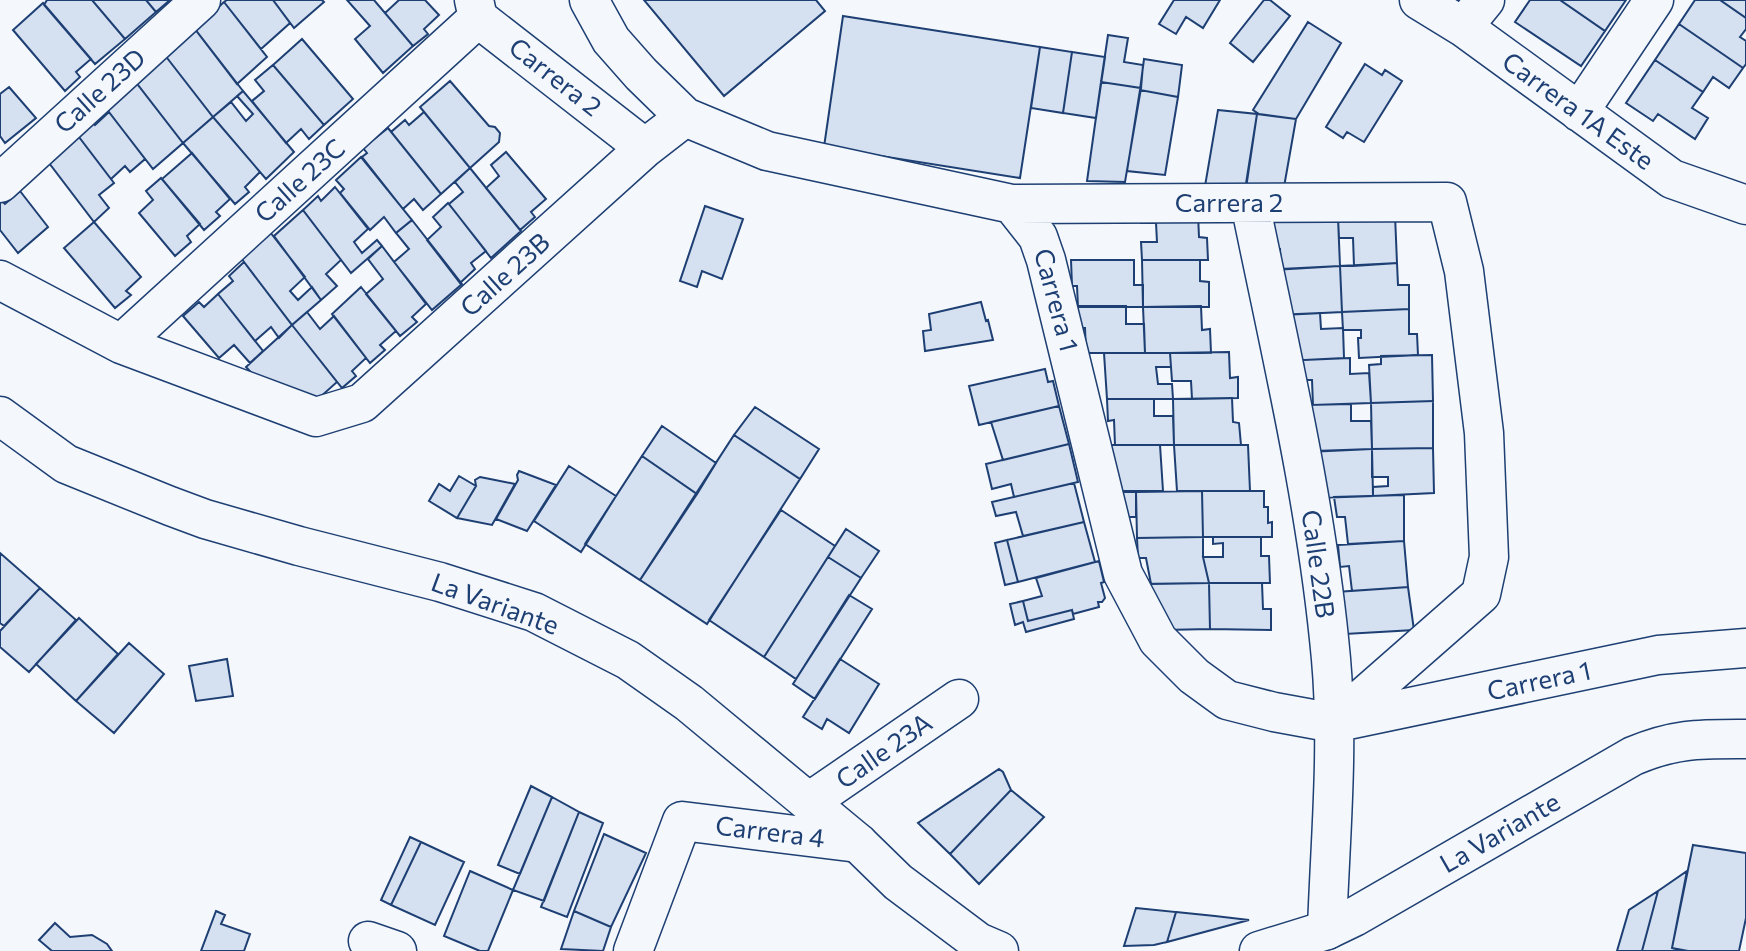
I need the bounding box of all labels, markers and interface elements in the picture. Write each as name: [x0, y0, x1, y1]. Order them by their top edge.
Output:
street label: Carrera 2: [504, 30, 608, 121]
street label: Calle 23D: [47, 41, 151, 139]
street label: Carrera 1A Este: [1497, 44, 1661, 175]
street label: Calle 23C: [248, 131, 350, 228]
street label: Carrera 2: [1175, 186, 1283, 217]
street label: Calle 23B: [453, 226, 555, 322]
street label: Carrera 1: [1029, 245, 1086, 354]
street label: Calle 22B: [1297, 508, 1342, 620]
street label: La Variante: [428, 565, 563, 640]
street label: Carrera 1: [1484, 653, 1593, 706]
street label: Calle 23A: [829, 706, 937, 794]
street label: La Variante: [1434, 785, 1565, 878]
street label: Carrera 4: [714, 808, 827, 853]

